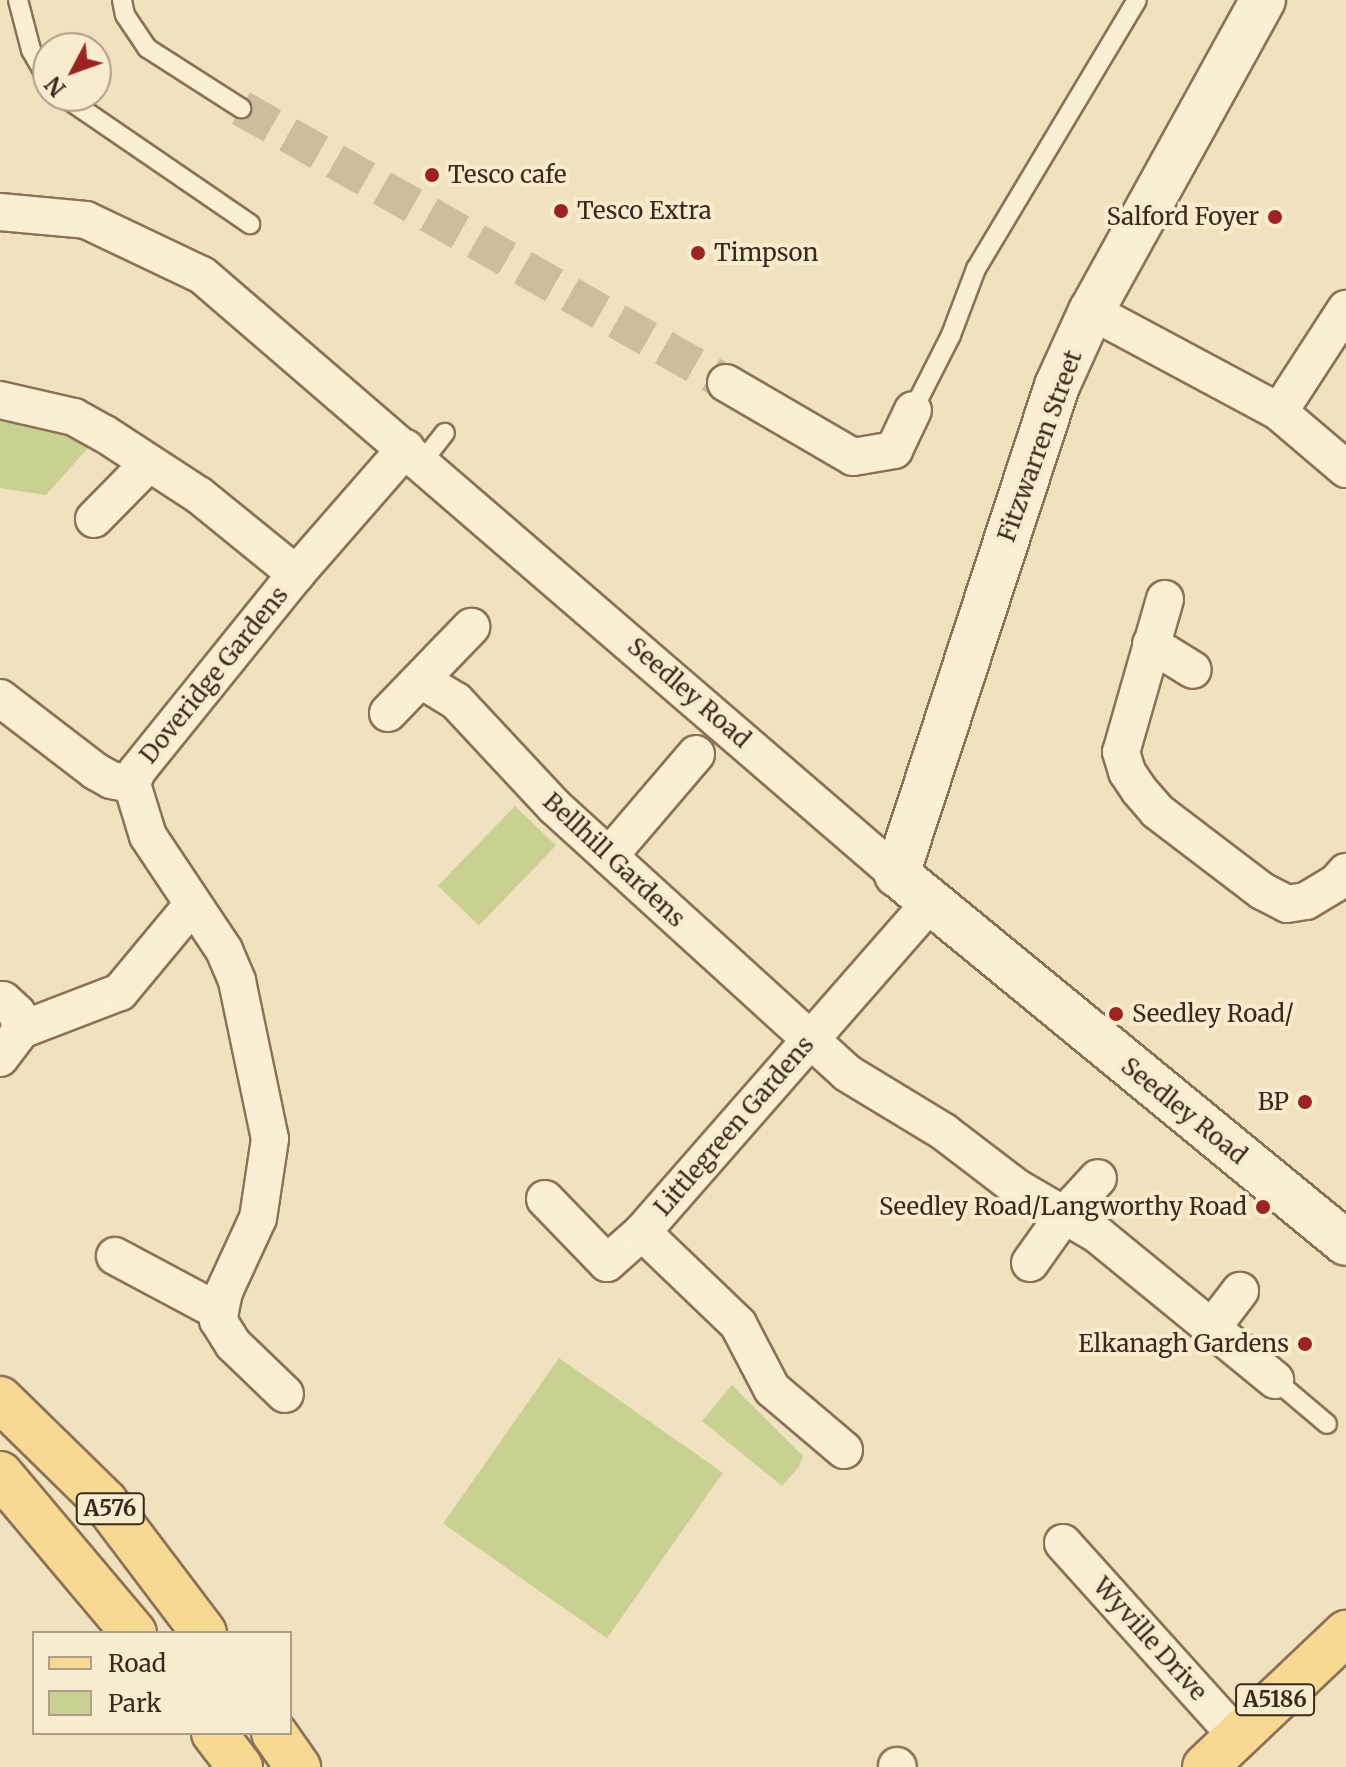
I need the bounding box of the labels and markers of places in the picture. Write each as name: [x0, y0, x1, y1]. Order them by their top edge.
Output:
place label: Tesco cafe: [448, 161, 566, 189]
marker: Tesco cafe: [423, 166, 441, 184]
place label: Tesco Extra: [577, 197, 712, 225]
marker: Tesco Extra: [552, 202, 570, 220]
place label: Salford Foyer: [1106, 203, 1259, 231]
marker: Salford Foyer: [1266, 208, 1284, 226]
place label: Timpson: [714, 239, 818, 267]
marker: Timpson: [689, 244, 707, 262]
place label: Seedley Road/: [1132, 1000, 1294, 1028]
marker: Seedley Road/: [1107, 1005, 1125, 1023]
place label: BP: [1258, 1088, 1289, 1116]
marker: BP: [1296, 1093, 1314, 1111]
place label: Seedley Road/Langworthy Road: [879, 1193, 1247, 1221]
marker: Seedley Road/Langworthy Road: [1254, 1198, 1272, 1216]
place label: Elkanagh Gardens: [1078, 1330, 1289, 1358]
marker: Elkanagh Gardens: [1296, 1335, 1314, 1353]

